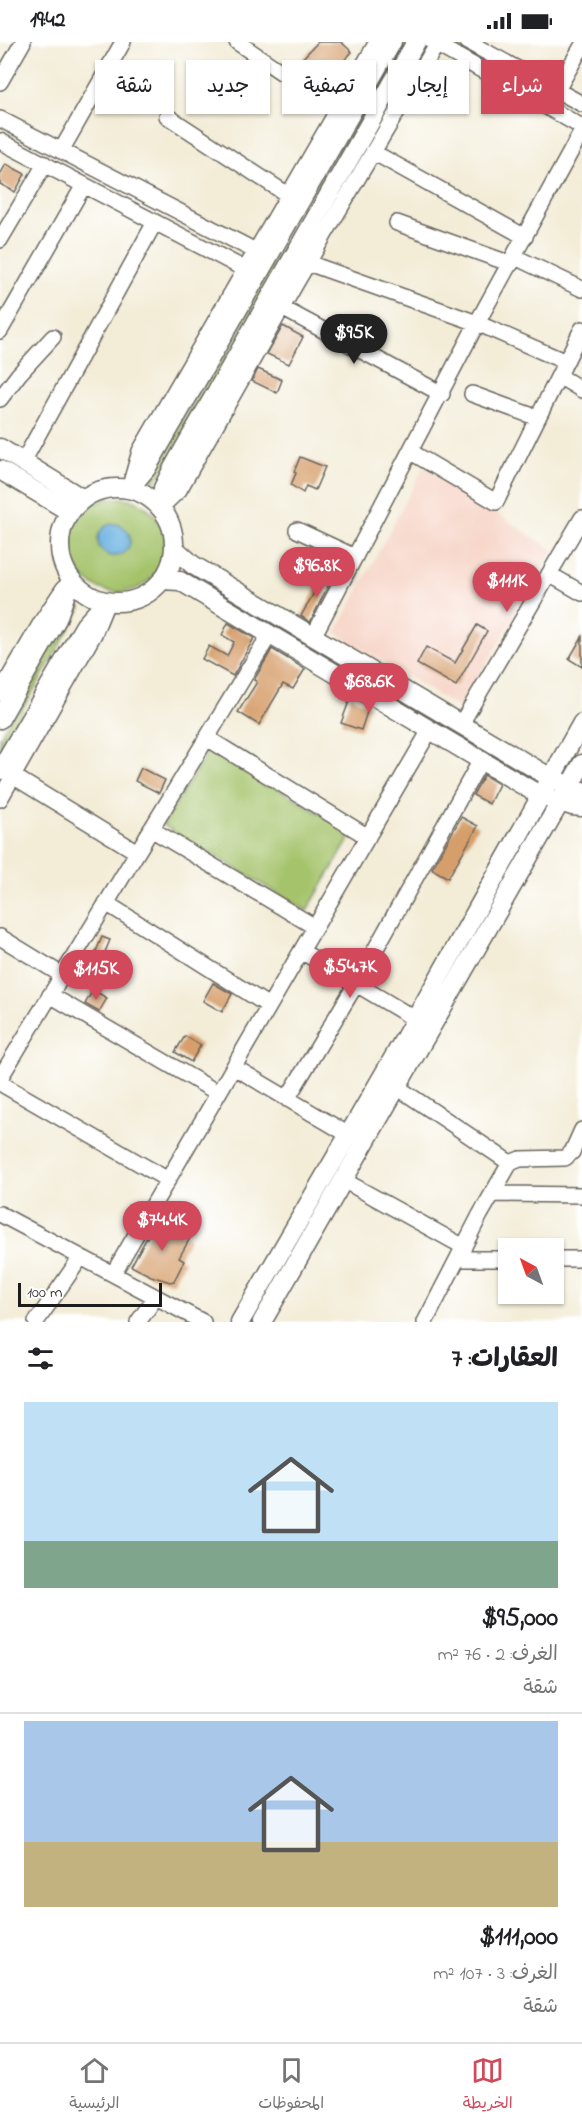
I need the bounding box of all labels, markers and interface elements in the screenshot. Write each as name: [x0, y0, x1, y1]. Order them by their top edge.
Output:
text: 19:42: [30, 5, 66, 37]
chip: شقة: [95, 60, 174, 114]
chip: جديد: [186, 60, 270, 114]
chip: تصفية: [282, 60, 376, 114]
chip: إيجار: [388, 60, 469, 114]
chip: شراء: [481, 60, 564, 114]
pin: $95K: [318, 314, 390, 365]
text: $95K: [334, 319, 374, 348]
pin: $96.8K: [268, 547, 366, 598]
text: $96.8K: [293, 552, 341, 581]
pin: $111K: [465, 562, 549, 613]
text: $111K: [487, 567, 527, 596]
pin: $68.6K: [320, 663, 418, 714]
text: $68.6K: [344, 668, 394, 697]
pin: $54.7K: [301, 948, 399, 999]
pin: $115K: [54, 950, 138, 1001]
text: $54.7K: [323, 953, 377, 982]
text: $115K: [73, 955, 119, 984]
pin: $74.4K: [113, 1201, 211, 1252]
text: $74.4K: [137, 1206, 187, 1235]
north arrow: [498, 1238, 564, 1304]
map controls: [498, 1238, 564, 1304]
scale bar: [18, 1280, 162, 1308]
text: 100 m: [27, 1281, 62, 1305]
text: العقارات: 7: [451, 1341, 558, 1379]
icon: filters: [24, 1342, 57, 1375]
icon: home: [237, 1441, 345, 1549]
text: $95,000: [481, 1600, 558, 1638]
text: الغرف: 2 · 76 m²: [437, 1641, 558, 1670]
text: شقة: [523, 1674, 558, 1703]
icon: home: [237, 1760, 345, 1868]
text: $111,000: [479, 1919, 558, 1957]
text: الغرف: 3 · 107 m²: [433, 1960, 558, 1989]
text: شقة: [523, 1993, 558, 2022]
tab: الرئيسية: [69, 2054, 120, 2117]
tab: المحفوظات: [258, 2054, 324, 2117]
tab: الخريطة: [463, 2054, 513, 2117]

